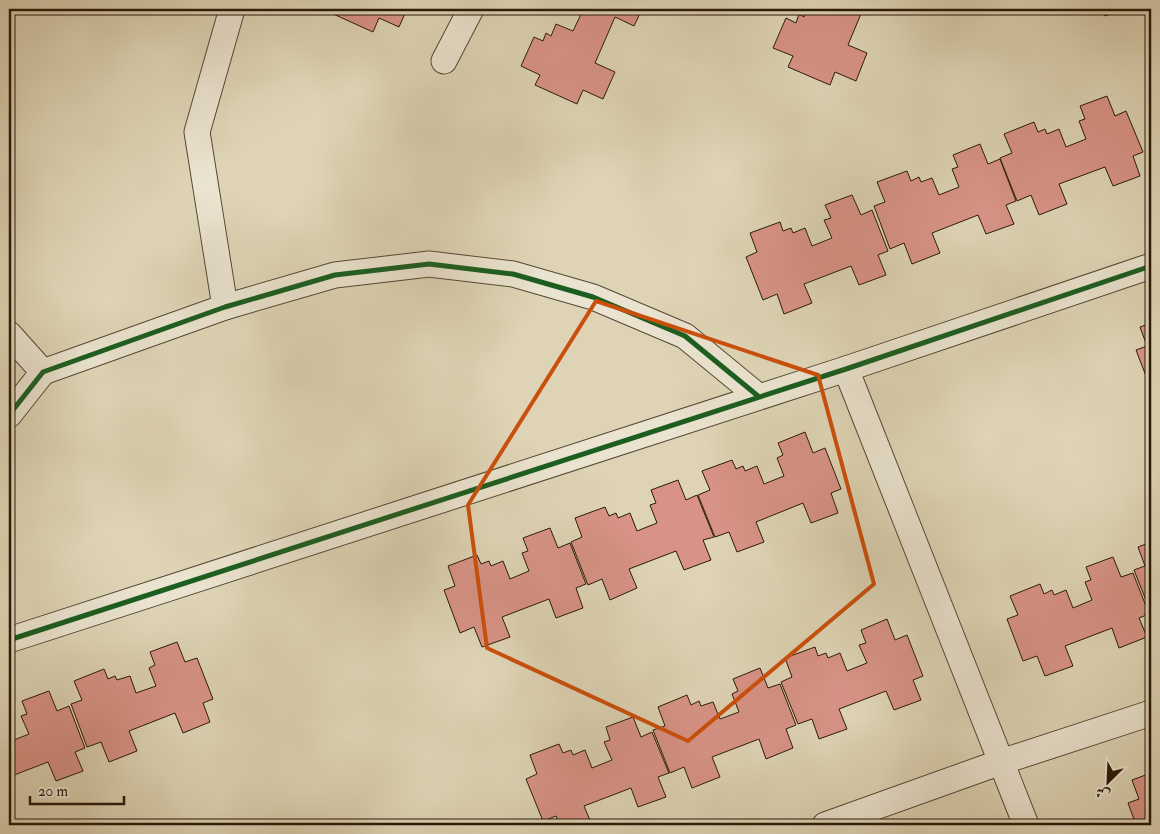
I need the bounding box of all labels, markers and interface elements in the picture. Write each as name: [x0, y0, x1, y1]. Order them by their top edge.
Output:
north arrow: [1082, 756, 1132, 806]
scale bar: [30, 774, 124, 806]
text: 20 m: [38, 782, 68, 801]
text: ش: [1093, 783, 1113, 804]

